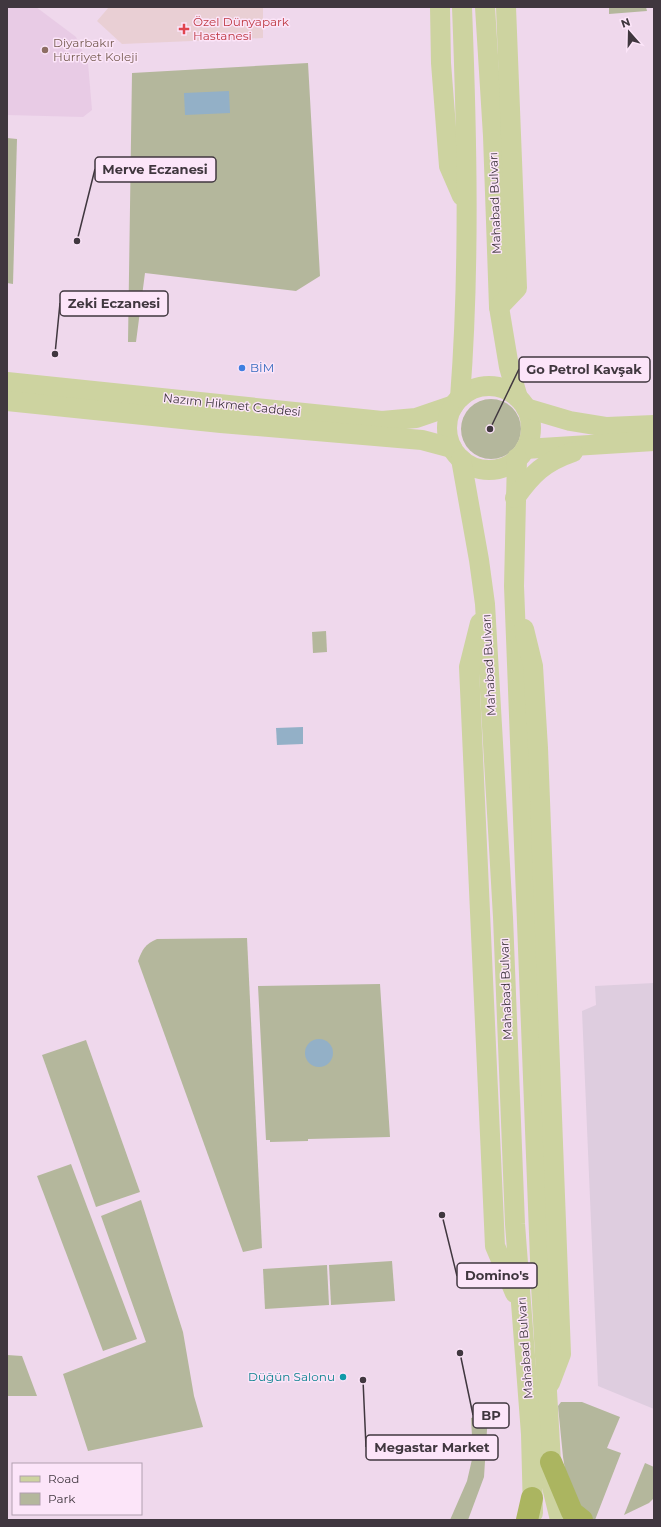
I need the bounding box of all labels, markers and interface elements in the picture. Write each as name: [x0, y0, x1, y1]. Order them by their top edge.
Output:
north arrow: [609, 12, 649, 52]
place label: Özel Dünyapark Hastanesi: [193, 14, 290, 43]
text: N: [619, 15, 632, 31]
marker: Özel Dünyapark Hastanesi: [178, 23, 190, 35]
place label: Diyarbakır Hürriyet Koleji: [53, 35, 138, 64]
marker: Diyarbakır Hürriyet Koleji: [40, 45, 50, 55]
street label: Mahabad Bulvarı: [485, 152, 504, 254]
callout: Merve Eczanesi: [95, 157, 216, 182]
text: Merve Eczanesi: [102, 161, 208, 177]
callout: Zeki Eczanesi: [60, 291, 168, 316]
text: Zeki Eczanesi: [68, 295, 160, 311]
callout: Go Petrol Kavşak: [519, 357, 650, 382]
place label: BİM: [250, 360, 274, 375]
text: Go Petrol Kavşak: [526, 361, 642, 377]
marker: BİM: [237, 363, 247, 373]
street label: Nazım Hikmet Caddesi: [163, 390, 302, 419]
street label: Mahabad Bulvarı: [478, 614, 499, 716]
street label: Mahabad Bulvarı: [496, 938, 515, 1040]
callout: Domino's: [457, 1263, 537, 1288]
text: Domino's: [465, 1267, 529, 1283]
street label: Mahabad Bulvarı: [513, 1297, 536, 1399]
place label: Düğün Salonu: [248, 1369, 335, 1384]
marker: Düğün Salonu: [338, 1372, 348, 1382]
callout: BP: [473, 1403, 509, 1428]
text: BP: [481, 1407, 501, 1423]
callout: Megastar Market: [366, 1435, 498, 1460]
text: Megastar Market: [374, 1439, 490, 1455]
legend: [12, 1463, 142, 1515]
text: Road: [48, 1471, 79, 1486]
text: Park: [48, 1491, 76, 1506]

